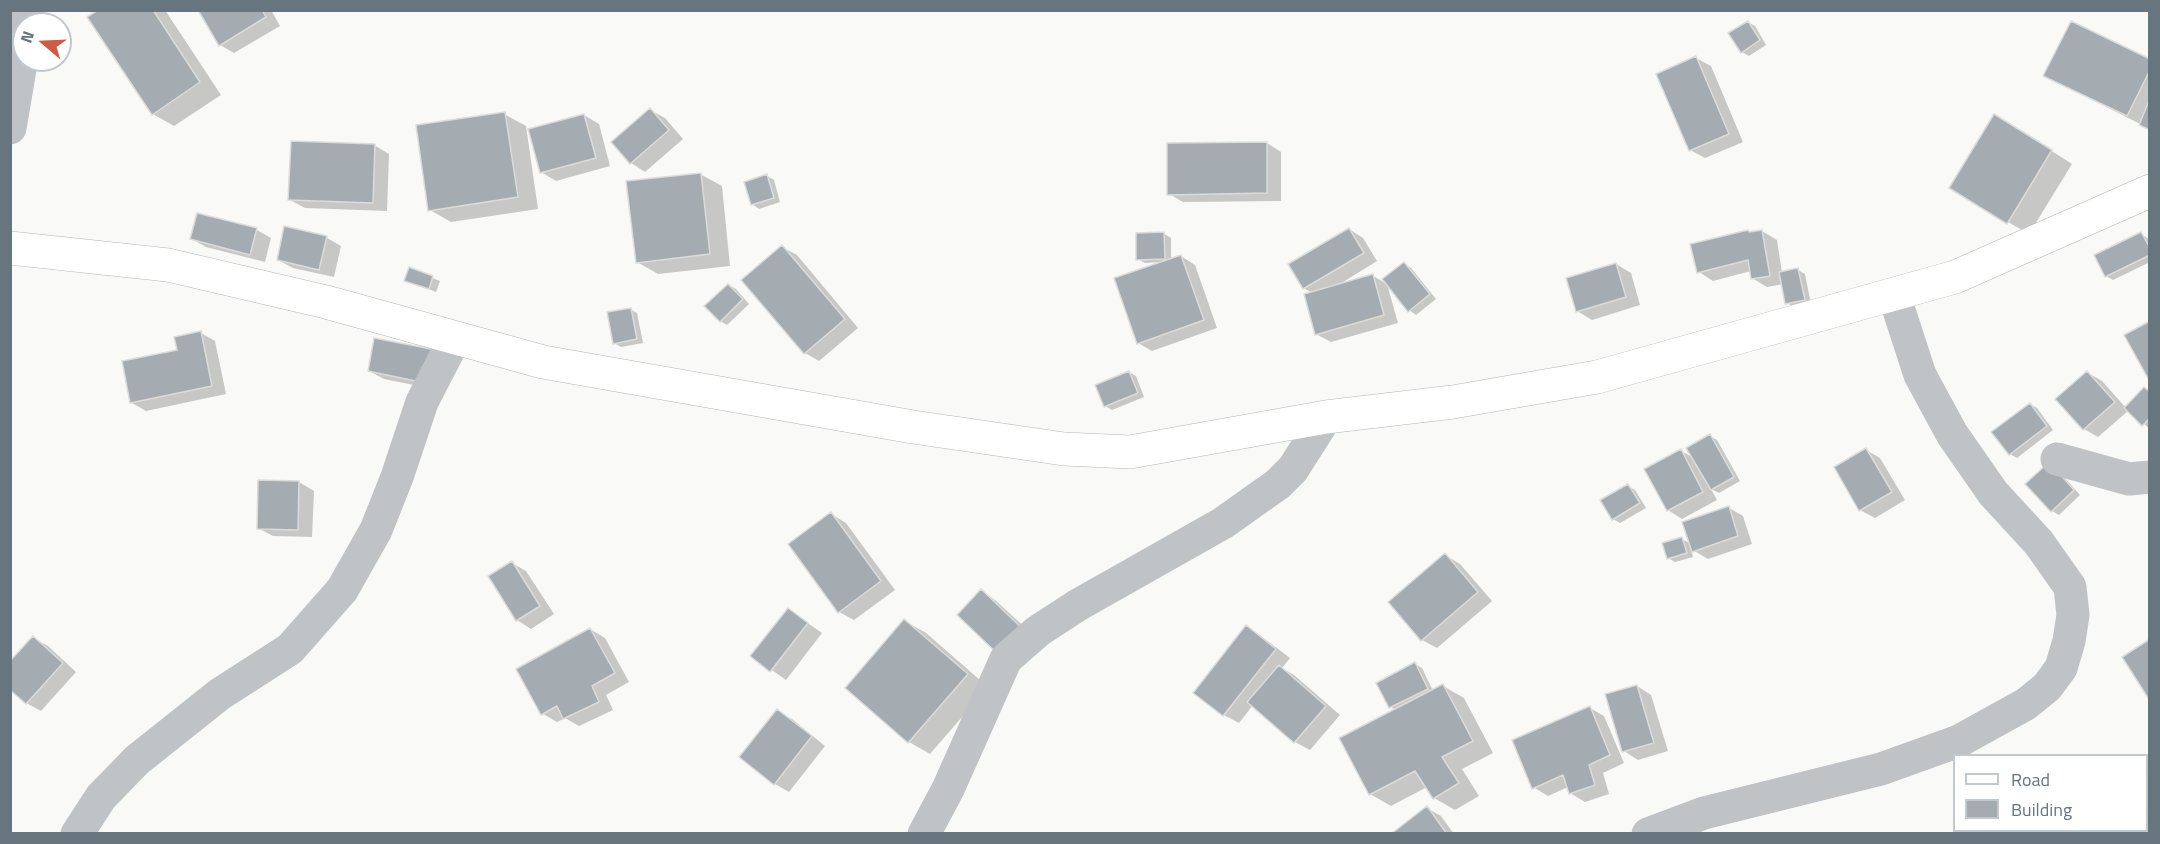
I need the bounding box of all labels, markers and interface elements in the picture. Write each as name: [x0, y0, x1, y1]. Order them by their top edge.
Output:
north arrow: [12, 12, 72, 72]
text: N: [14, 28, 40, 46]
legend: [1953, 754, 2148, 832]
text: Road: [2011, 766, 2050, 793]
text: Building: [2011, 796, 2072, 823]

